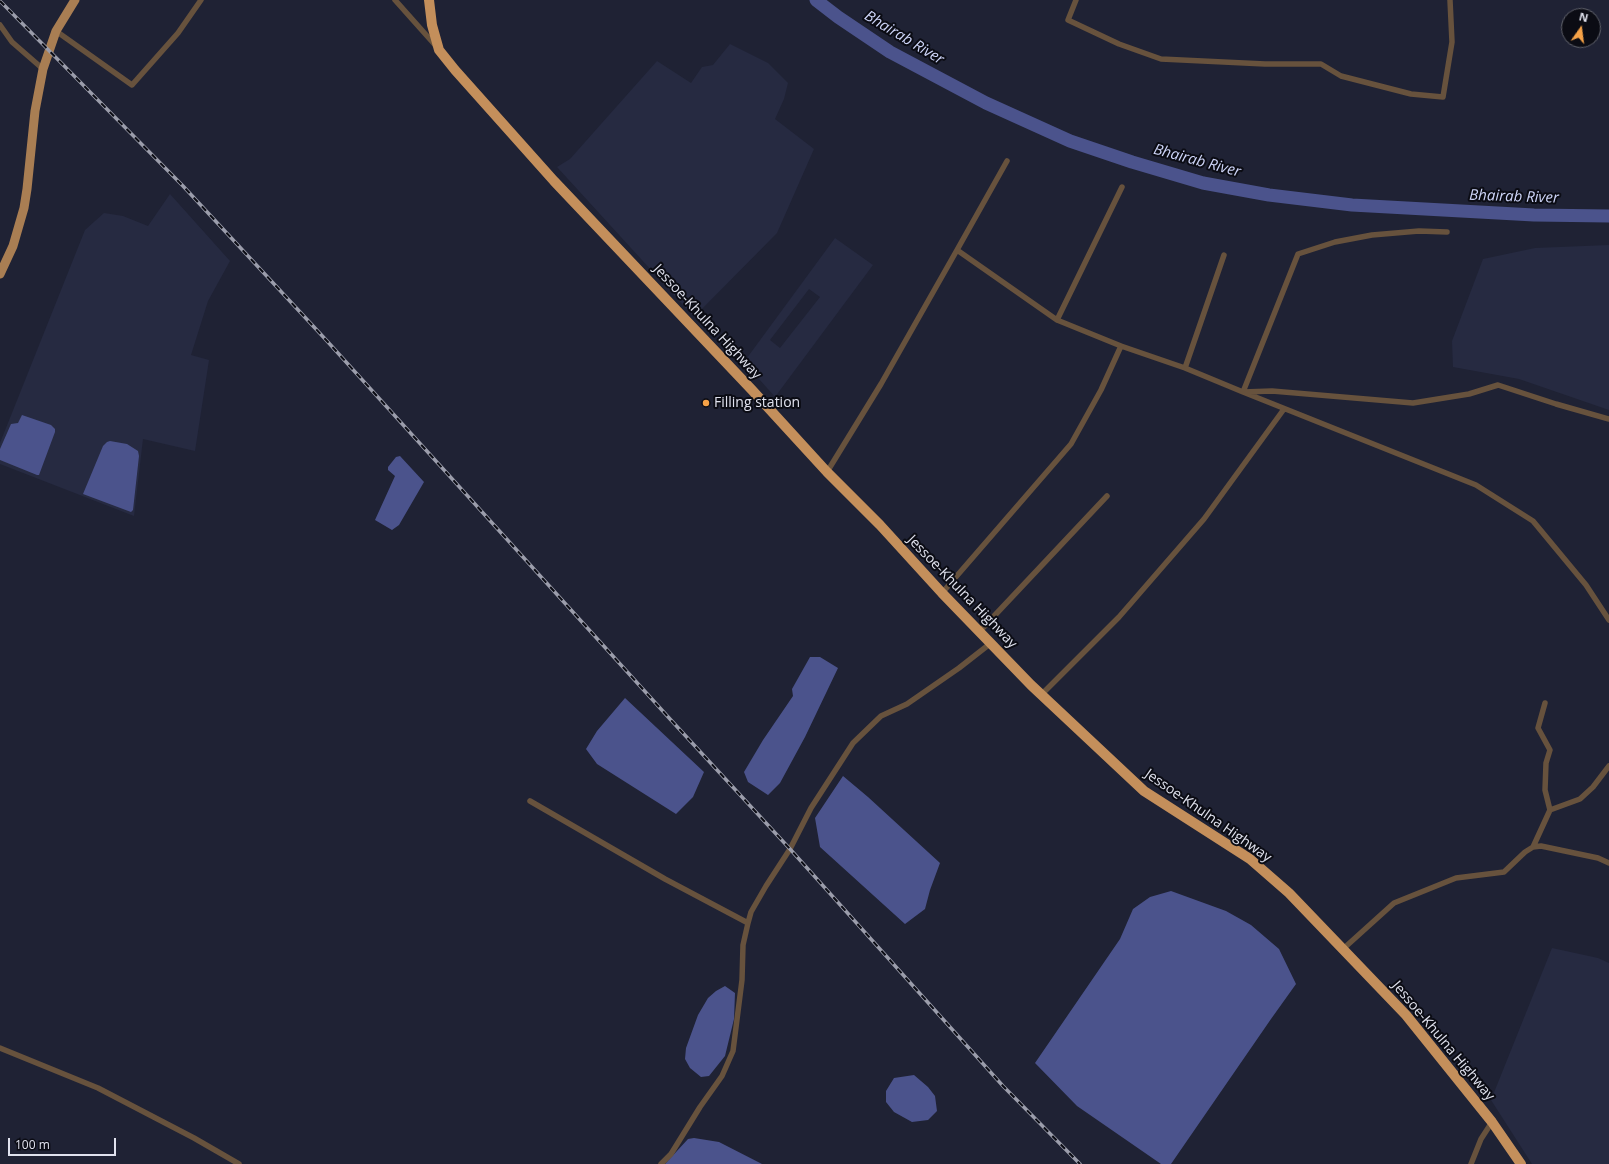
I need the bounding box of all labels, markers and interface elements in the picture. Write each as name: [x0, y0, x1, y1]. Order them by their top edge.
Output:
water label: Bhairab River: [861, 7, 947, 69]
north arrow: [1561, 8, 1601, 48]
text: N: [1578, 8, 1590, 25]
water label: Bhairab River: [1151, 141, 1243, 181]
water label: Bhairab River: [1469, 186, 1559, 208]
street label: Jessoe-Khulna Highway: [649, 261, 765, 383]
place label: Filling station: [714, 395, 800, 411]
marker: Filling station: [701, 398, 711, 408]
street label: Jessoe-Khulna Highway: [904, 532, 1020, 652]
street label: Jessoe-Khulna Highway: [1141, 766, 1275, 866]
street label: Jessoe-Khulna Highway: [1388, 978, 1498, 1104]
scale bar: [10, 1130, 118, 1156]
text: 100 m: [15, 1136, 50, 1153]

